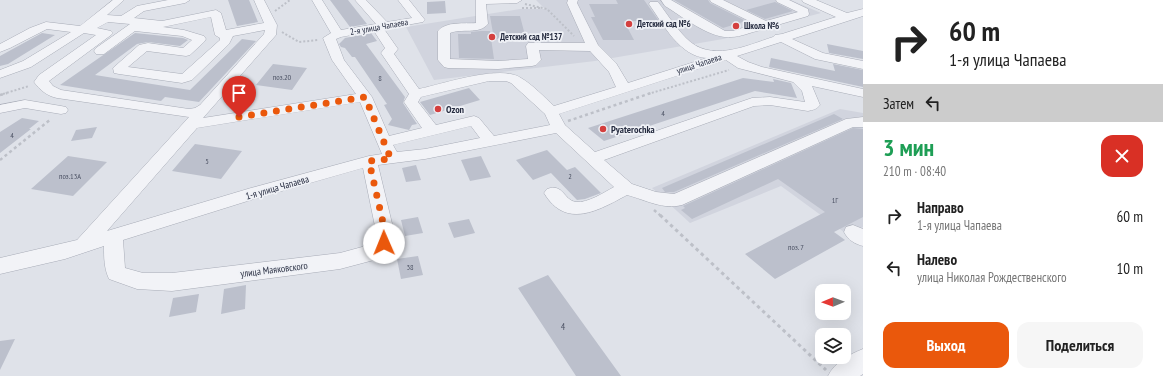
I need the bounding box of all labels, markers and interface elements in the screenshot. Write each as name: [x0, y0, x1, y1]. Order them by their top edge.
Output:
text: 60 m: [949, 12, 1000, 49]
street label: 2-я улица Чапаева: [349, 16, 409, 37]
icon: right: [883, 16, 935, 68]
place label: Детский сад №6: [637, 18, 691, 29]
marker: Детский сад №6: [624, 19, 634, 29]
place label: Школа №6: [744, 20, 779, 31]
marker: Школа №6: [731, 21, 741, 31]
place label: Детский сад №137: [500, 31, 562, 42]
marker: Детский сад №137: [487, 32, 497, 42]
text: 1-я улица Чапаева: [949, 48, 1067, 71]
street label: улица Чапаева: [675, 51, 723, 76]
house number: поз.20: [273, 72, 292, 82]
house number: 8: [378, 73, 382, 83]
pin: [222, 76, 256, 117]
icon: arrive: [228, 82, 250, 104]
icon: left: [922, 92, 944, 114]
text: Затем: [883, 94, 914, 113]
place label: Ozon: [446, 103, 465, 116]
marker: Ozon: [433, 104, 443, 114]
house number: 4: [661, 108, 665, 118]
place label: Pyaterochka: [611, 123, 655, 136]
marker: Pyaterochka: [598, 124, 608, 134]
house number: 4: [10, 130, 14, 140]
text: 3 мин: [883, 132, 934, 163]
button: close: [1101, 135, 1143, 177]
house number: 5: [205, 156, 209, 166]
text: 210 m · 08:40: [883, 163, 946, 180]
house number: поз.13А: [59, 171, 81, 181]
house number: 2: [568, 171, 572, 181]
street label: 1-я улица Чапаева: [244, 172, 310, 203]
house number: 1Г: [832, 195, 838, 205]
text: Направо: [917, 198, 964, 217]
icon: right: [883, 205, 905, 227]
text: 60 m: [1117, 207, 1143, 226]
text: 1-я улица Чапаева: [917, 217, 1002, 234]
position arrow: [363, 222, 405, 264]
house number: поз. 7: [788, 242, 804, 252]
text: Налево: [917, 250, 957, 269]
icon: left: [883, 257, 905, 279]
street label: улица Маяковского: [240, 259, 309, 280]
text: 10 m: [1117, 259, 1143, 278]
house number: 38: [406, 262, 414, 272]
text: улица Николая Рождественского: [917, 269, 1067, 286]
north arrow: [815, 284, 851, 320]
map controls: [815, 284, 851, 364]
house number: 4: [561, 320, 566, 333]
button: Выход: [883, 322, 1009, 368]
button: Поделиться: [1017, 322, 1143, 368]
button: layers: [815, 328, 851, 364]

